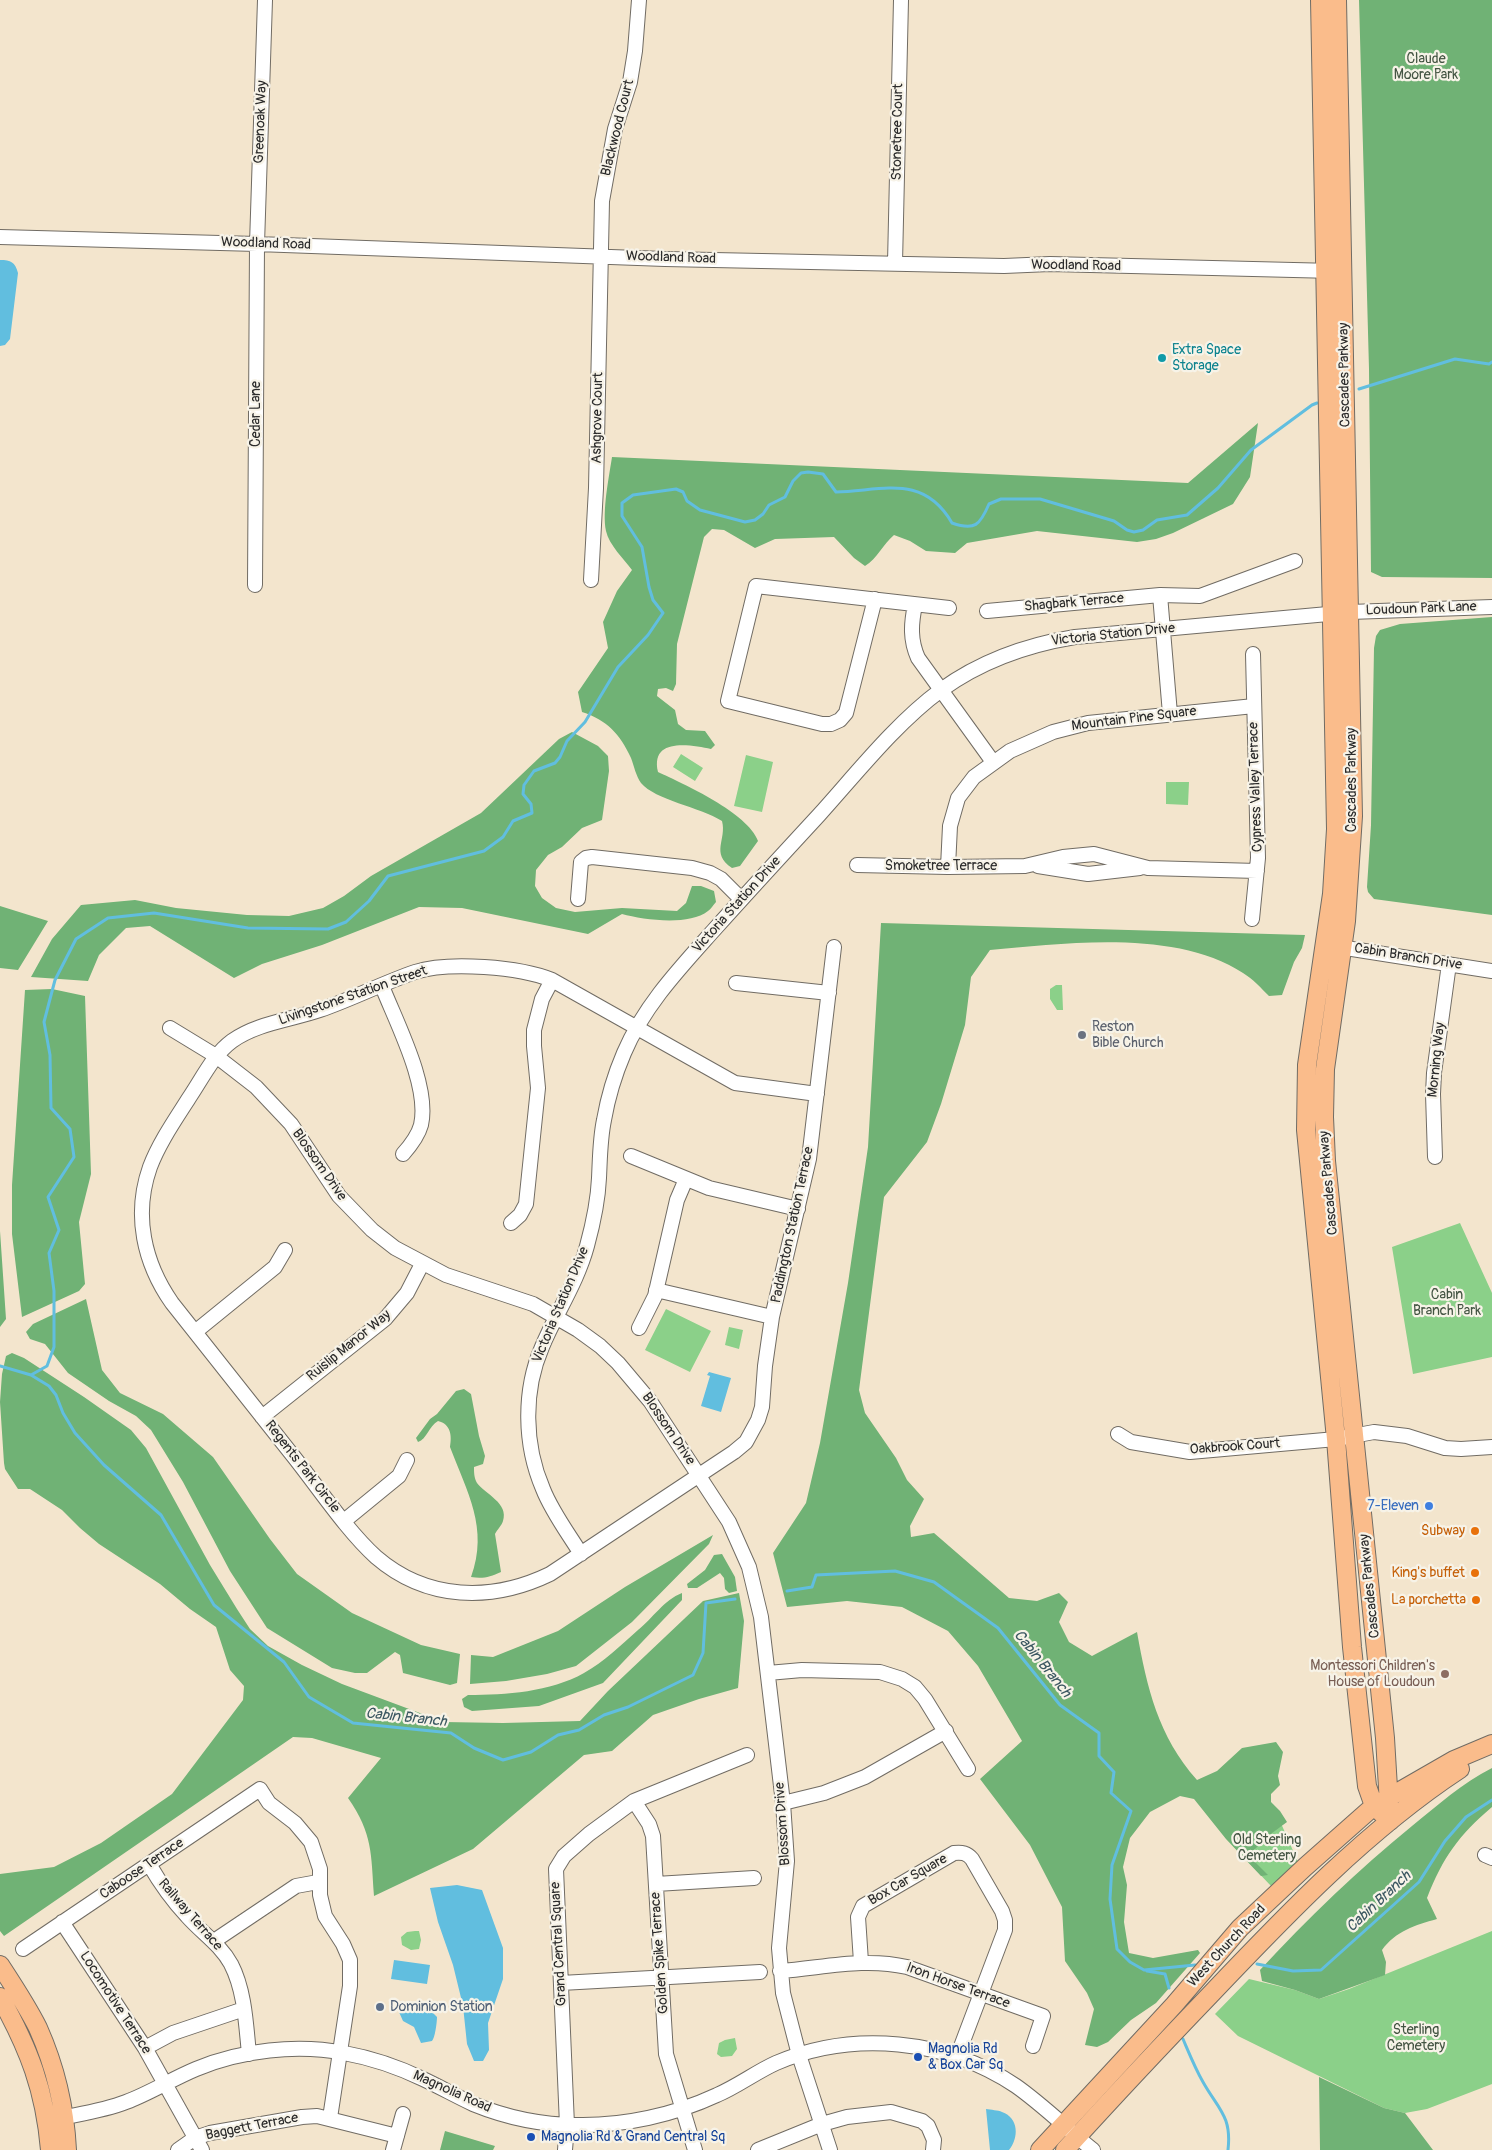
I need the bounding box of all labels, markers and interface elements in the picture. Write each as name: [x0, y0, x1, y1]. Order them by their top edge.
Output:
park label: Claude Moore Park: [1394, 51, 1458, 84]
street label: Blackwood Court: [598, 78, 638, 178]
street label: Greenoak Way: [251, 80, 271, 164]
street label: Stonetree Court: [889, 83, 907, 181]
street label: Woodland Road: [221, 234, 311, 254]
street label: Woodland Road: [626, 248, 716, 268]
street label: Woodland Road: [1031, 257, 1121, 275]
street label: Cascades Parkway: [1336, 323, 1354, 427]
place label: Extra Space Storage: [1172, 342, 1241, 374]
marker: Extra Space Storage: [1156, 352, 1168, 364]
street label: Ashgrove Court: [589, 372, 607, 464]
street label: Cedar Lane: [248, 381, 264, 447]
street label: Shagbark Terrace: [1024, 590, 1124, 616]
street label: Loudoun Park Lane: [1365, 599, 1477, 619]
street label: Victoria Station Drive: [1050, 620, 1176, 650]
street label: Mountain Pine Square: [1071, 703, 1197, 735]
street label: Cypress Valley Terrace: [1245, 722, 1267, 852]
street label: Cascades Parkway: [1344, 728, 1360, 832]
street label: Victoria Station Drive: [689, 853, 785, 957]
street label: Smoketree Terrace: [885, 858, 997, 874]
street label: Cabin Branch Drive: [1353, 940, 1463, 974]
street label: Livingstone Station Street: [277, 963, 429, 1029]
place label: Reston Bible Church: [1092, 1019, 1163, 1052]
street label: Morning Way: [1425, 1022, 1449, 1098]
marker: Reston Bible Church: [1076, 1029, 1088, 1041]
street label: Blossom Drive: [288, 1126, 350, 1204]
street label: Cascades Parkway: [1316, 1130, 1342, 1236]
street label: Paddington Station Terrace: [768, 1145, 818, 1305]
street label: Victoria Station Drive: [529, 1244, 593, 1366]
park label: Cabin Branch Park: [1413, 1287, 1481, 1320]
street label: Ruislip Manor Way: [303, 1307, 395, 1385]
street label: Blossom Drive: [638, 1390, 698, 1468]
street label: Regents Park Circle: [261, 1418, 343, 1516]
street label: Oakbrook Court: [1189, 1435, 1281, 1459]
place label: 7-Eleven: [1367, 1498, 1419, 1514]
marker: 7-Eleven: [1423, 1500, 1435, 1512]
place label: Subway: [1421, 1523, 1465, 1539]
marker: Subway: [1469, 1525, 1481, 1537]
street label: Cascades Parkway: [1356, 1533, 1384, 1639]
place label: King's buffet: [1392, 1565, 1465, 1581]
marker: King's buffet: [1469, 1567, 1481, 1579]
place label: La porchetta: [1391, 1592, 1466, 1608]
marker: La porchetta: [1470, 1594, 1482, 1606]
water label: Cabin Branch: [1009, 1627, 1075, 1701]
place label: Montessori Children's House of Loudoun: [1310, 1658, 1435, 1690]
marker: Montessori Children's House of Loudoun: [1439, 1668, 1451, 1680]
water label: Cabin Branch: [365, 1705, 447, 1731]
street label: Blossom Drive: [772, 1782, 794, 1866]
park label: Old Sterling Cemetery: [1233, 1832, 1301, 1864]
street label: Caboose Terrace: [97, 1835, 187, 1903]
street label: Box Car Square: [866, 1851, 950, 1909]
water label: Cabin Branch: [1343, 1868, 1415, 1936]
street label: Railway Terrace: [154, 1876, 226, 1954]
street label: Grand Central Square: [547, 1881, 571, 2007]
street label: Golden Spike Terrace: [647, 1892, 673, 2014]
street label: West Church Road: [1184, 1901, 1270, 1991]
street label: Locomotive Terrace: [76, 1949, 154, 2057]
street label: Iron Horse Terrace: [904, 1959, 1012, 2013]
place label: Dominion Station: [390, 1999, 493, 2015]
marker: Dominion Station: [374, 2001, 386, 2013]
park label: Sterling Cemetery: [1387, 2022, 1445, 2054]
place label: Magnolia Rd & Box Car Sq: [928, 2041, 1003, 2074]
marker: Magnolia Rd & Box Car Sq: [912, 2051, 924, 2063]
street label: Magnolia Road: [410, 2067, 494, 2117]
street label: Baggett Terrace: [204, 2110, 300, 2144]
place label: Magnolia Rd & Grand Central Sq: [541, 2129, 725, 2145]
marker: Magnolia Rd & Grand Central Sq: [525, 2131, 537, 2143]

